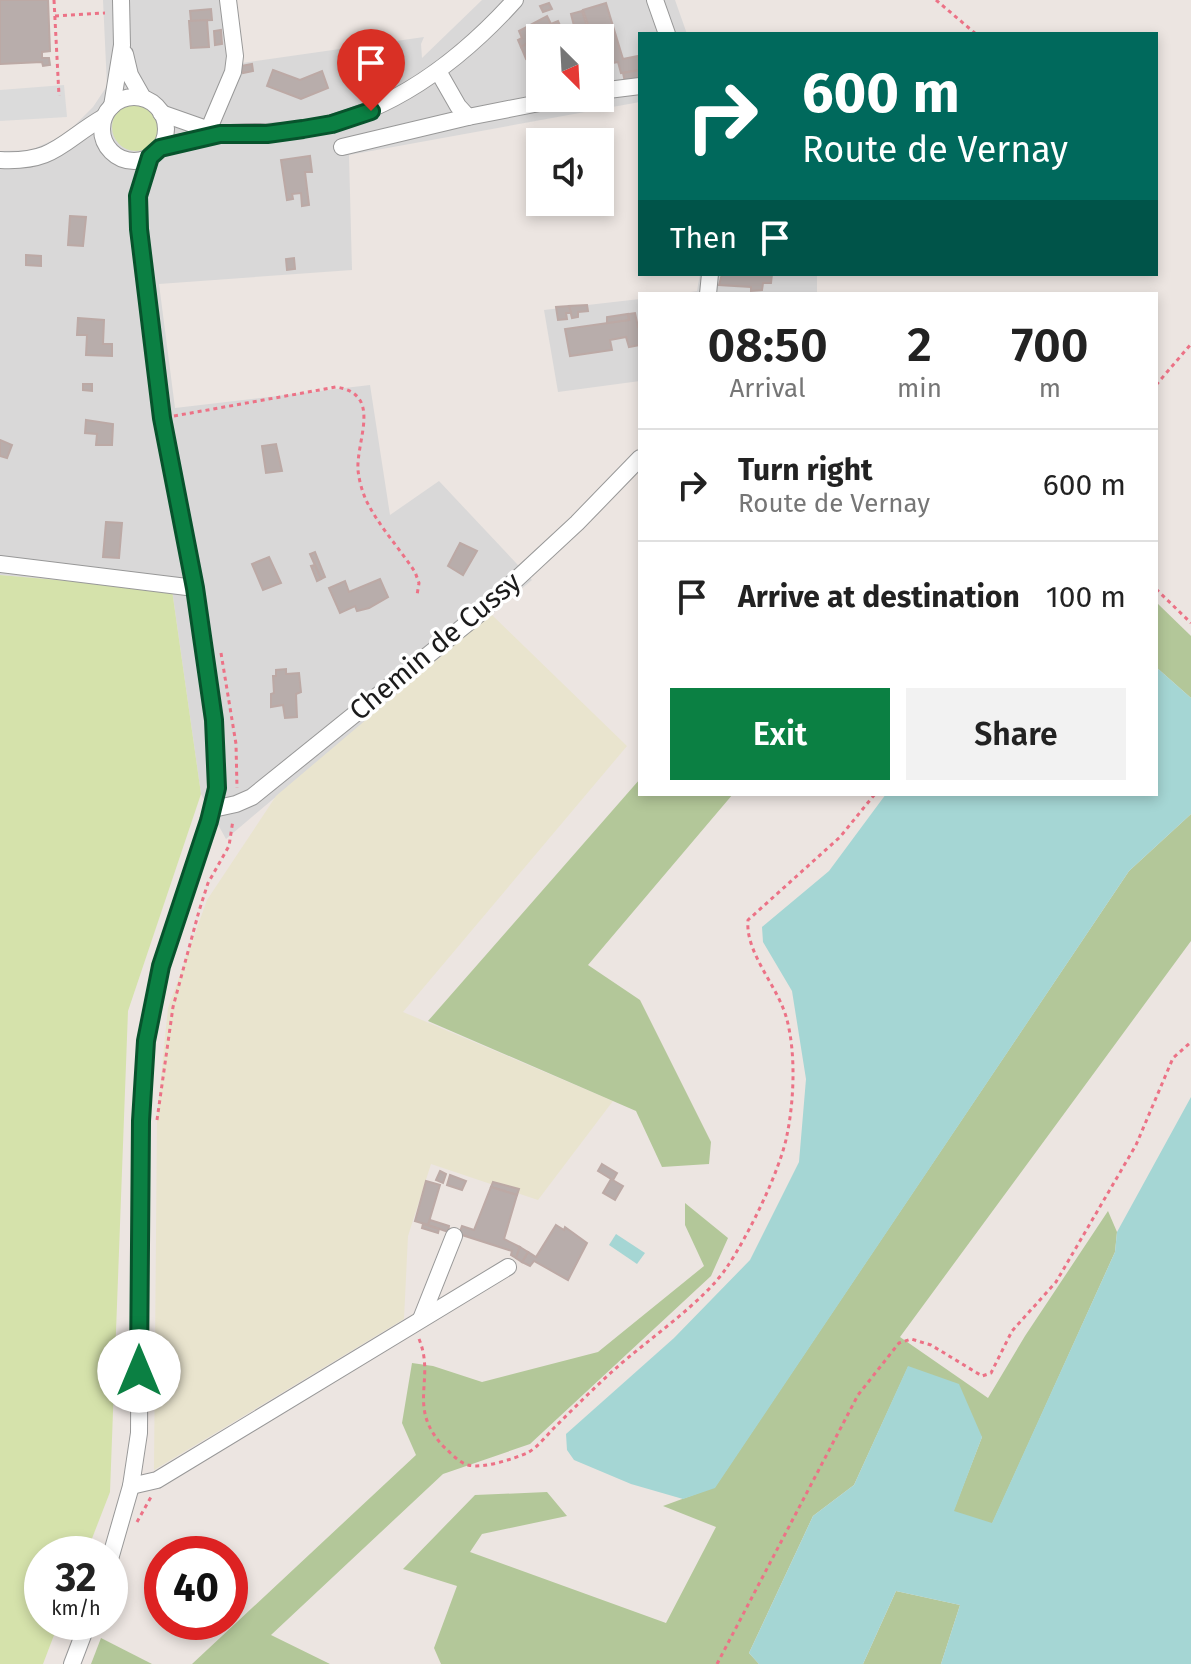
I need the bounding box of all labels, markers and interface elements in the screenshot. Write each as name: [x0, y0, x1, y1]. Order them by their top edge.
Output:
north arrow: [526, 24, 614, 112]
map controls: [526, 24, 614, 216]
pin: [337, 29, 405, 111]
icon: arrive: [349, 41, 393, 85]
text: 600 m: [802, 60, 960, 127]
icon: right: [670, 64, 774, 168]
button: sound: [526, 128, 614, 216]
text: Route de Vernay: [802, 128, 1068, 172]
icon: arrive: [753, 216, 797, 260]
text: Then: [670, 220, 737, 256]
text: 08:50: [707, 316, 828, 374]
text: 2: [907, 316, 932, 374]
text: 700: [1011, 316, 1089, 374]
text: Arrival: [729, 373, 806, 404]
text: min: [897, 373, 942, 404]
text: m: [1039, 373, 1061, 404]
text: Turn right: [738, 452, 873, 488]
icon: right: [670, 463, 714, 507]
text: 600 m: [1043, 467, 1126, 503]
text: Route de Vernay: [738, 488, 930, 519]
street label: Chemin de Cussy: [343, 565, 527, 727]
icon: arrive: [670, 575, 714, 619]
text: Arrive at destination: [738, 579, 1020, 615]
text: 100 m: [1046, 579, 1126, 615]
button: Exit: [670, 688, 890, 780]
button: Share: [906, 688, 1126, 780]
position arrow: [97, 1329, 181, 1413]
speed limit sign: 40: [144, 1536, 248, 1640]
text: 32: [55, 1554, 97, 1602]
text: km/h: [51, 1596, 101, 1620]

